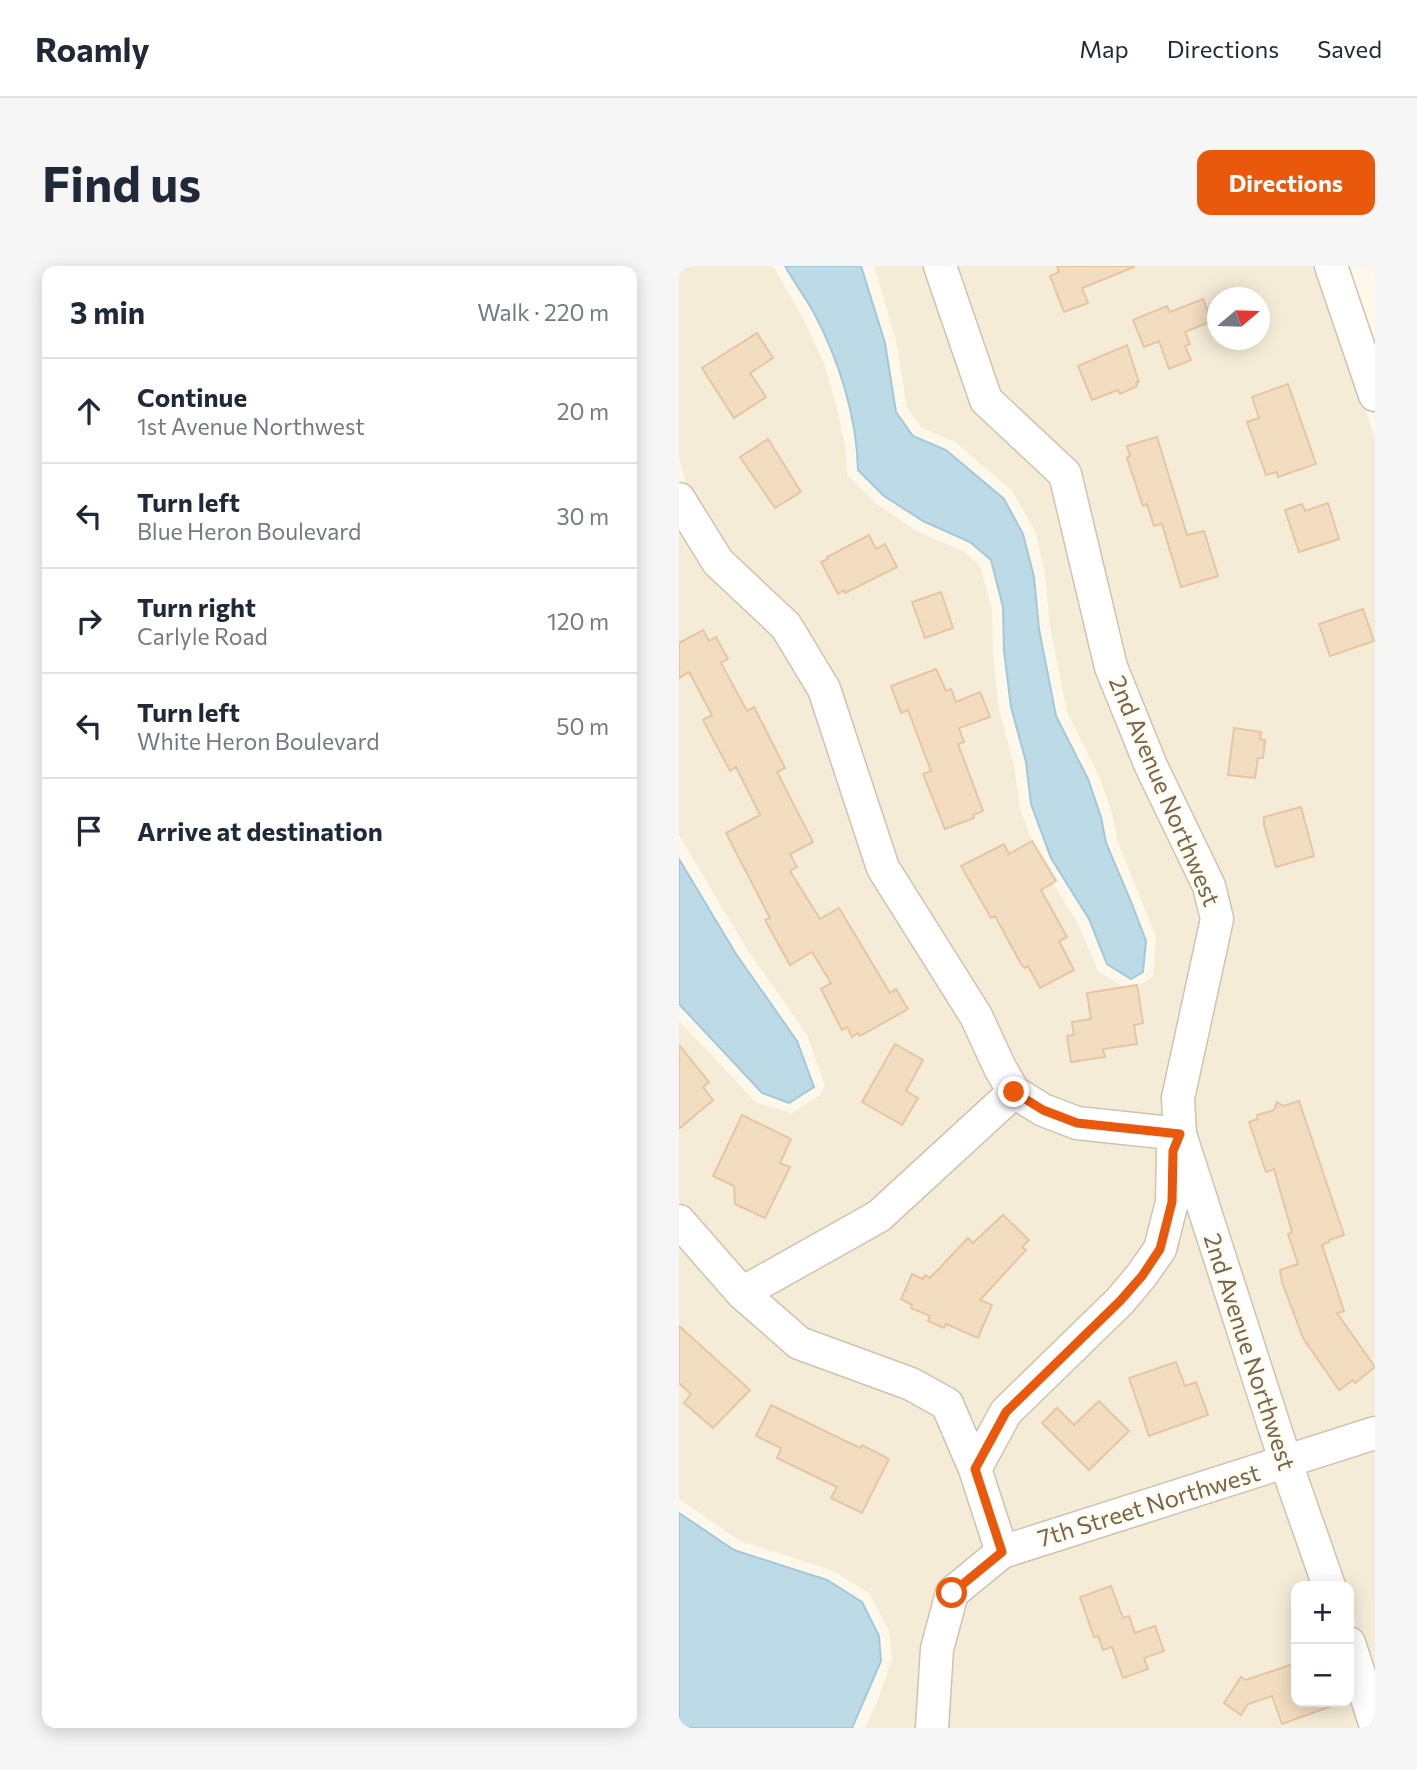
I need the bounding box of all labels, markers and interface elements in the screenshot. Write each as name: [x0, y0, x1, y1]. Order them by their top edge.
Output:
text: Roamly: [35, 28, 150, 69]
text: Map: [1079, 34, 1129, 63]
text: Directions: [1167, 34, 1279, 63]
text: Saved: [1317, 34, 1382, 63]
button: Directions: [1197, 150, 1375, 215]
text: Find us: [42, 152, 201, 212]
north arrow: [1207, 287, 1270, 350]
text: 3 min: [70, 293, 145, 330]
text: Walk · 220 m: [477, 298, 609, 326]
text: Continue: [137, 381, 247, 412]
icon: ahead: [70, 392, 108, 430]
text: 20 m: [557, 397, 609, 425]
text: 1st Avenue Northwest: [137, 412, 365, 440]
text: Turn left: [137, 486, 240, 517]
icon: left: [70, 497, 108, 535]
text: 30 m: [556, 502, 609, 530]
text: Blue Heron Boulevard: [137, 517, 361, 545]
text: Turn right: [137, 591, 256, 622]
icon: right: [70, 602, 108, 640]
text: 120 m: [547, 607, 609, 635]
text: Carlyle Road: [137, 622, 268, 650]
street label: 2nd Avenue Northwest: [1104, 671, 1227, 910]
text: Turn left: [137, 696, 240, 727]
icon: left: [70, 707, 108, 745]
text: 50 m: [556, 712, 609, 740]
text: White Heron Boulevard: [137, 727, 380, 755]
icon: arrive: [70, 812, 108, 850]
text: Arrive at destination: [137, 815, 383, 846]
route end: [998, 1076, 1029, 1107]
street label: 2nd Avenue Northwest: [1198, 1229, 1303, 1474]
street label: 7th Street Northwest: [1034, 1457, 1263, 1552]
route start: [936, 1577, 967, 1608]
map controls: [1291, 1581, 1354, 1707]
button: +: [1291, 1581, 1354, 1644]
button: −: [1291, 1644, 1354, 1707]

